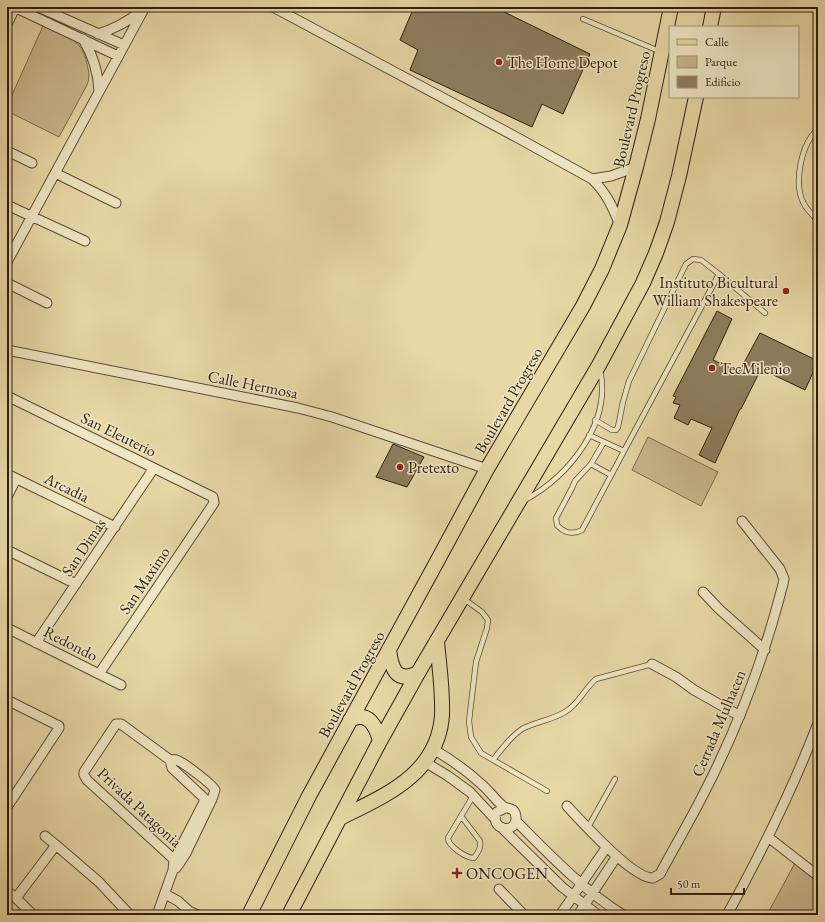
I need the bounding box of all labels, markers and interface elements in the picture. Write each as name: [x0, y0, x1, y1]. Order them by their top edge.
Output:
legend: [669, 26, 799, 98]
text: Calle: [705, 34, 729, 50]
street label: Boulevard Progreso: [608, 49, 655, 170]
place label: The Home Depot: [507, 52, 618, 73]
text: Parque: [705, 54, 737, 70]
marker: The Home Depot: [494, 57, 504, 67]
text: Edificio: [705, 74, 741, 90]
place label: Instituto Bicultural William Shakespeare: [653, 272, 778, 311]
marker: Instituto Bicultural William Shakespeare: [781, 286, 791, 296]
street label: Boulevard Progreso: [469, 343, 547, 457]
place label: TecMilenio: [720, 358, 790, 379]
marker: TecMilenio: [707, 363, 717, 373]
street label: Calle Hermosa: [206, 365, 300, 404]
street label: San Eleuterio: [78, 407, 160, 462]
place label: Pretexto: [408, 457, 459, 478]
marker: Pretexto: [395, 462, 405, 472]
street label: Arcadia: [40, 467, 93, 508]
street label: San Dimas: [56, 514, 110, 580]
street label: San Maximo: [114, 542, 175, 618]
street label: Redondo: [40, 621, 101, 666]
street label: Boulevard Progreso: [313, 627, 390, 742]
street label: Cerrada Mulhacen: [686, 666, 751, 780]
street label: Privada Patagonia: [93, 763, 187, 852]
place label: ONCOGEN: [466, 863, 548, 884]
marker: ONCOGEN: [451, 867, 463, 879]
scale bar: [671, 870, 744, 896]
text: 50 m: [677, 876, 701, 892]

